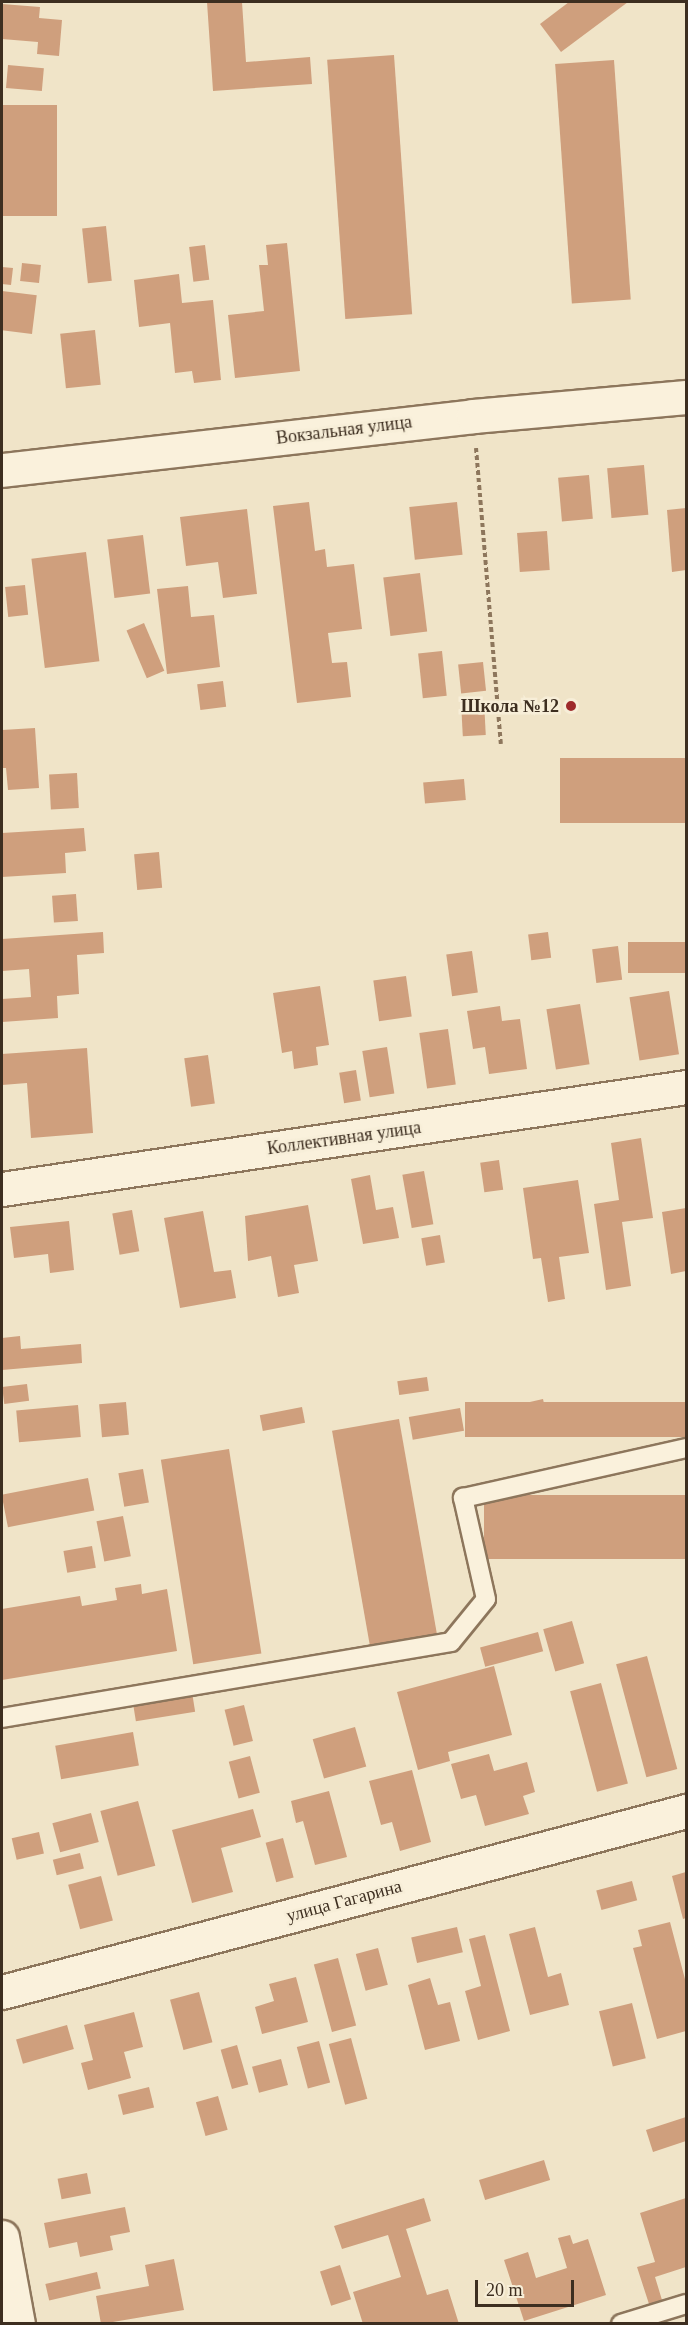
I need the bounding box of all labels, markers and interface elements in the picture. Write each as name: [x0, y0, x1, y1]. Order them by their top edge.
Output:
street label: Вокзальная улица: [275, 411, 413, 449]
place label: Школа №12: [461, 695, 559, 717]
marker: Школа №12: [564, 699, 578, 713]
street label: Коллективная улица: [266, 1117, 422, 1159]
street label: улица Гагарина: [284, 1875, 404, 1927]
scale bar: [478, 2268, 577, 2306]
text: 20 m: [486, 2280, 523, 2300]

